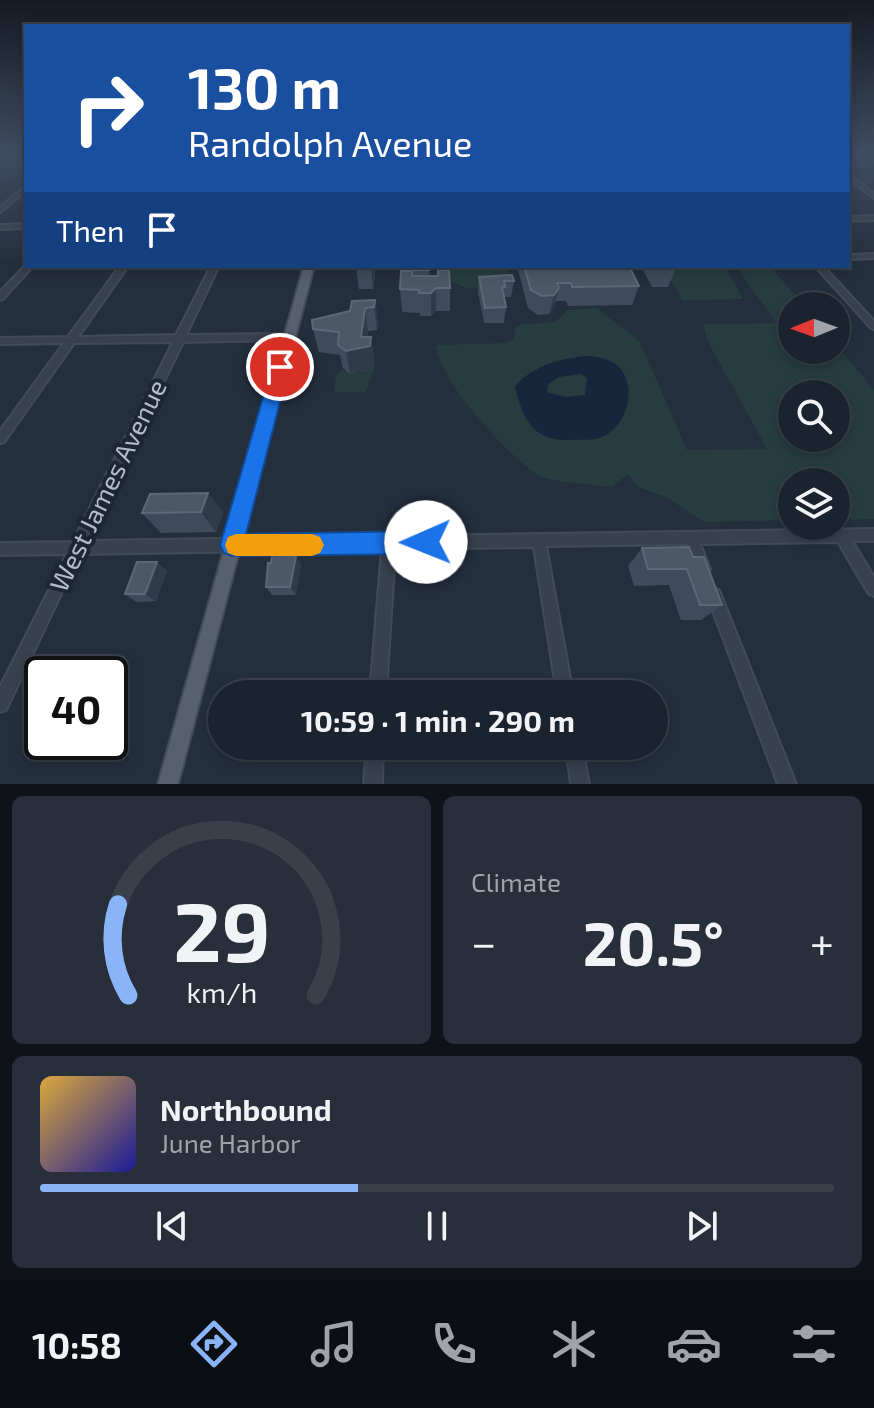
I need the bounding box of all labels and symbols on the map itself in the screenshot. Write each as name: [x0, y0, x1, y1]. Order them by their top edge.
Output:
north arrow: [778, 292, 850, 364]
pin: [246, 333, 314, 401]
street label: West James Avenue: [42, 374, 172, 596]
position arrow: [384, 500, 468, 584]
speed limit sign: 40: [24, 656, 128, 760]

